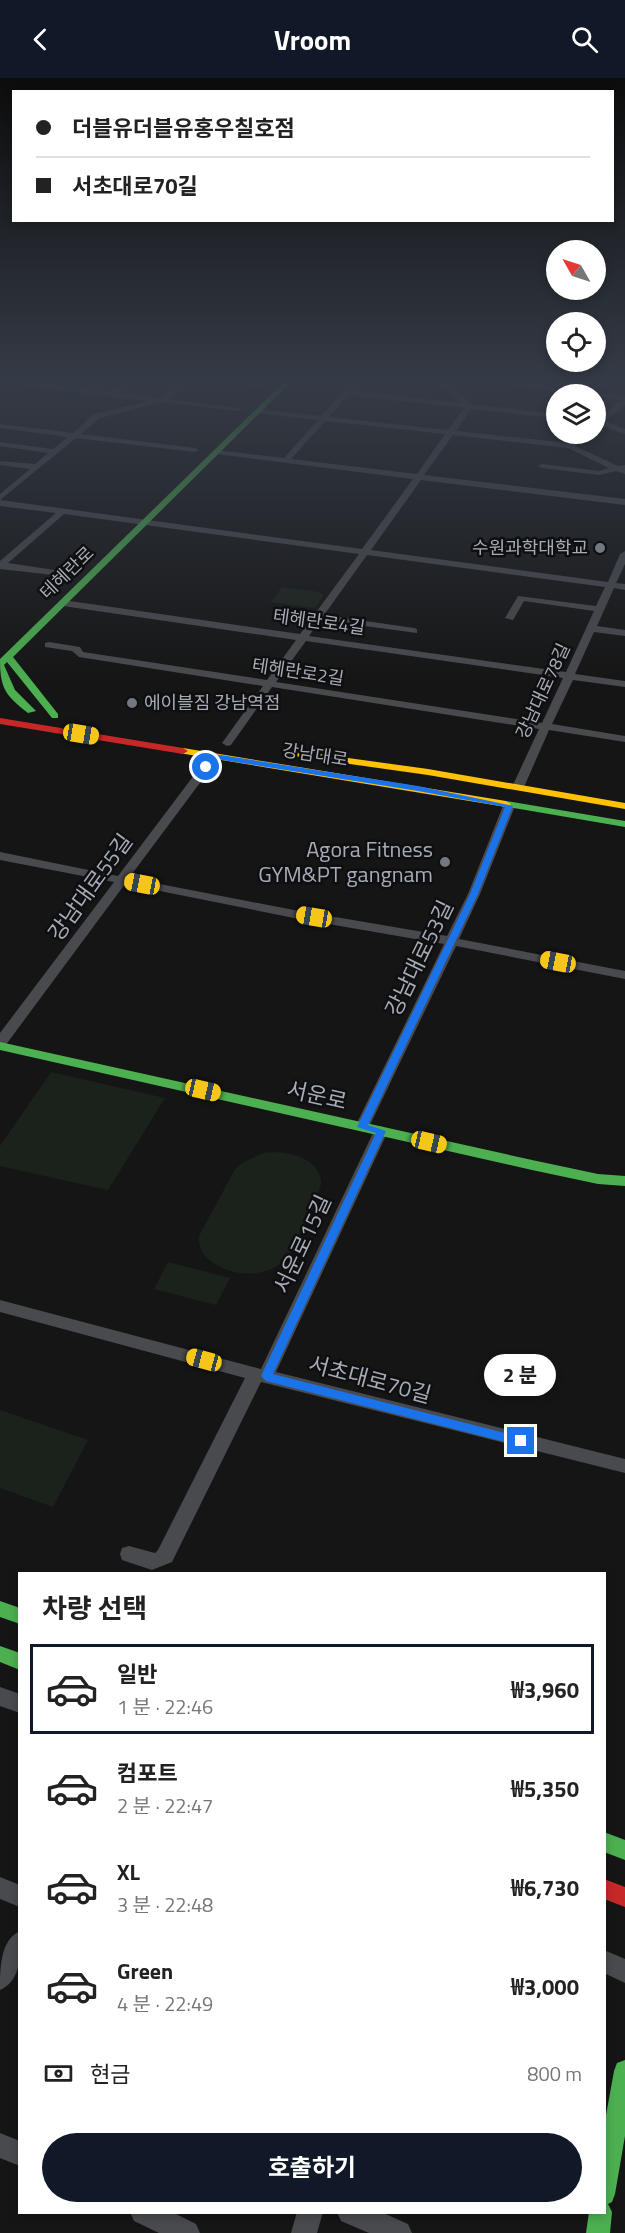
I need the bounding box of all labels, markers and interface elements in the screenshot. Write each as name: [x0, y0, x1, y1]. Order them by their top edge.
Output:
text: Vroom: [274, 19, 351, 60]
icon: back: [24, 23, 57, 56]
icon: search: [568, 23, 601, 56]
text: 더블유더블유홍우칠호점: [72, 111, 295, 145]
text: 서초대로70길: [72, 169, 198, 203]
north arrow: [546, 240, 606, 300]
map controls: [546, 240, 606, 444]
button: locate: [546, 312, 606, 372]
button: layers: [546, 384, 606, 444]
place label: 수원과학대학교: [472, 534, 588, 561]
street label: 테헤란로: [33, 540, 100, 605]
marker: 수원과학대학교: [593, 541, 607, 555]
street label: 테헤란로4길: [271, 602, 367, 641]
street label: 강남대로78길: [509, 638, 577, 743]
street label: 테헤란로2길: [250, 651, 346, 692]
place label: 에이블짐 강남역점: [144, 689, 280, 716]
marker: 에이블짐 강남역점: [125, 696, 139, 710]
car: [62, 722, 100, 746]
street label: 강남대로: [280, 736, 350, 773]
route start: [192, 753, 219, 780]
street label: 강남대로55길: [39, 826, 141, 948]
place label: Agora Fitness GYM&PT gangnam: [258, 832, 433, 891]
marker: Agora Fitness GYM&PT gangnam: [438, 855, 452, 869]
car: [123, 872, 161, 896]
street label: 강남대로53길: [376, 894, 462, 1022]
car: [295, 905, 333, 929]
car: [539, 950, 577, 974]
street label: 서운로: [284, 1072, 350, 1118]
car: [183, 1077, 223, 1103]
car: [409, 1129, 449, 1155]
street label: 서운로15길: [264, 1189, 340, 1299]
street label: 서초대로70길: [305, 1346, 435, 1412]
car: [184, 1347, 224, 1373]
callout: 2 분: [485, 1354, 557, 1396]
text: 2 분: [503, 1359, 537, 1390]
route end: [507, 1427, 534, 1454]
text: 차량 선택: [42, 1587, 147, 1628]
text: 일반: [117, 1657, 157, 1691]
icon: car: [45, 1662, 99, 1716]
text: ₩3,960: [511, 1673, 579, 1707]
text: 1 분 · 22:46: [117, 1691, 213, 1722]
text: 컴포트: [117, 1756, 178, 1790]
icon: car: [45, 1761, 99, 1815]
text: ₩5,350: [511, 1772, 579, 1806]
text: 2 분 · 22:47: [117, 1790, 213, 1821]
text: XL: [117, 1855, 140, 1889]
icon: car: [45, 1860, 99, 1914]
text: ₩6,730: [511, 1871, 579, 1905]
text: 3 분 · 22:48: [117, 1889, 213, 1920]
text: Green: [117, 1954, 173, 1988]
icon: car: [45, 1959, 99, 2013]
text: ₩3,000: [511, 1970, 579, 2004]
text: 4 분 · 22:49: [117, 1988, 213, 2019]
icon: cash: [42, 2057, 75, 2090]
text: 현금: [90, 2057, 130, 2091]
text: 800 m: [527, 2058, 582, 2089]
button: 호출하기: [42, 2133, 582, 2202]

